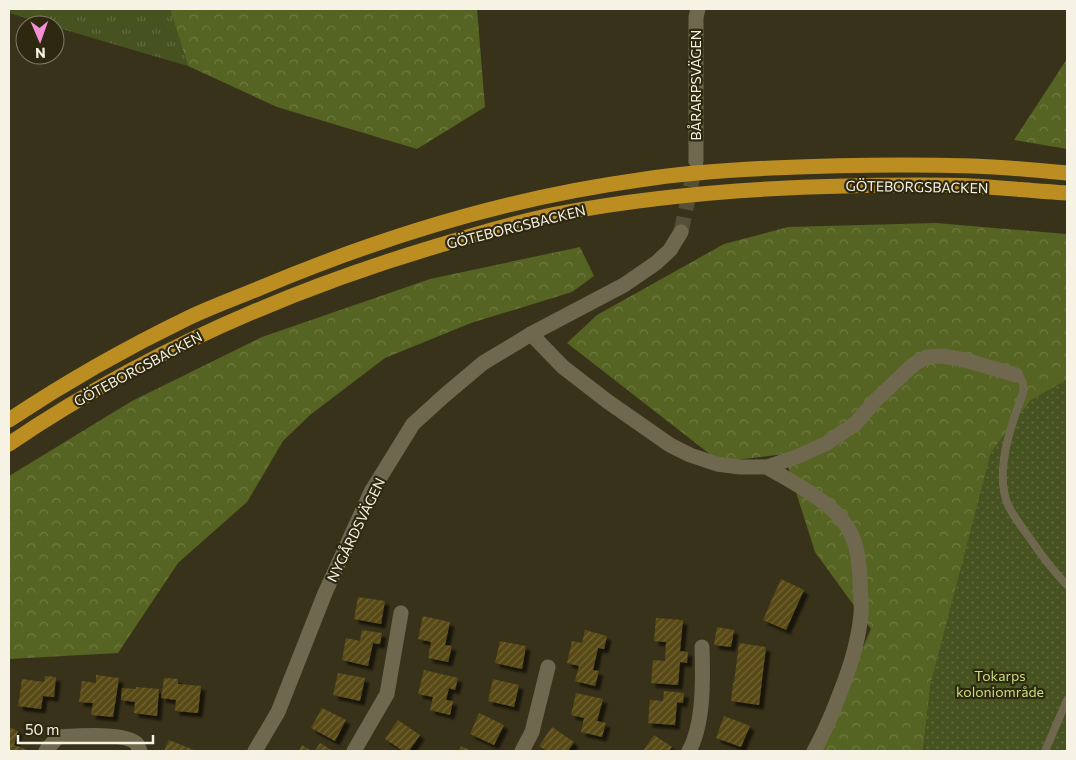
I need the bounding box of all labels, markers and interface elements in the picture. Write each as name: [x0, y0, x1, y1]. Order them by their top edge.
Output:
north arrow: [15, 15, 65, 65]
street label: BÅRARPSVÄGEN: [687, 30, 704, 140]
text: N: [35, 45, 46, 62]
street label: GÖTEBORGSBACKEN: [845, 177, 989, 196]
street label: GÖTEBORGSBACKEN: [445, 201, 587, 252]
street label: GÖTEBORGSBACKEN: [71, 328, 205, 410]
street label: NYGÅRDSVÄGEN: [323, 475, 388, 585]
park label: Tokarps koloniområde: [956, 667, 1044, 700]
scale bar: [18, 712, 152, 744]
text: 50 m: [25, 720, 59, 738]

